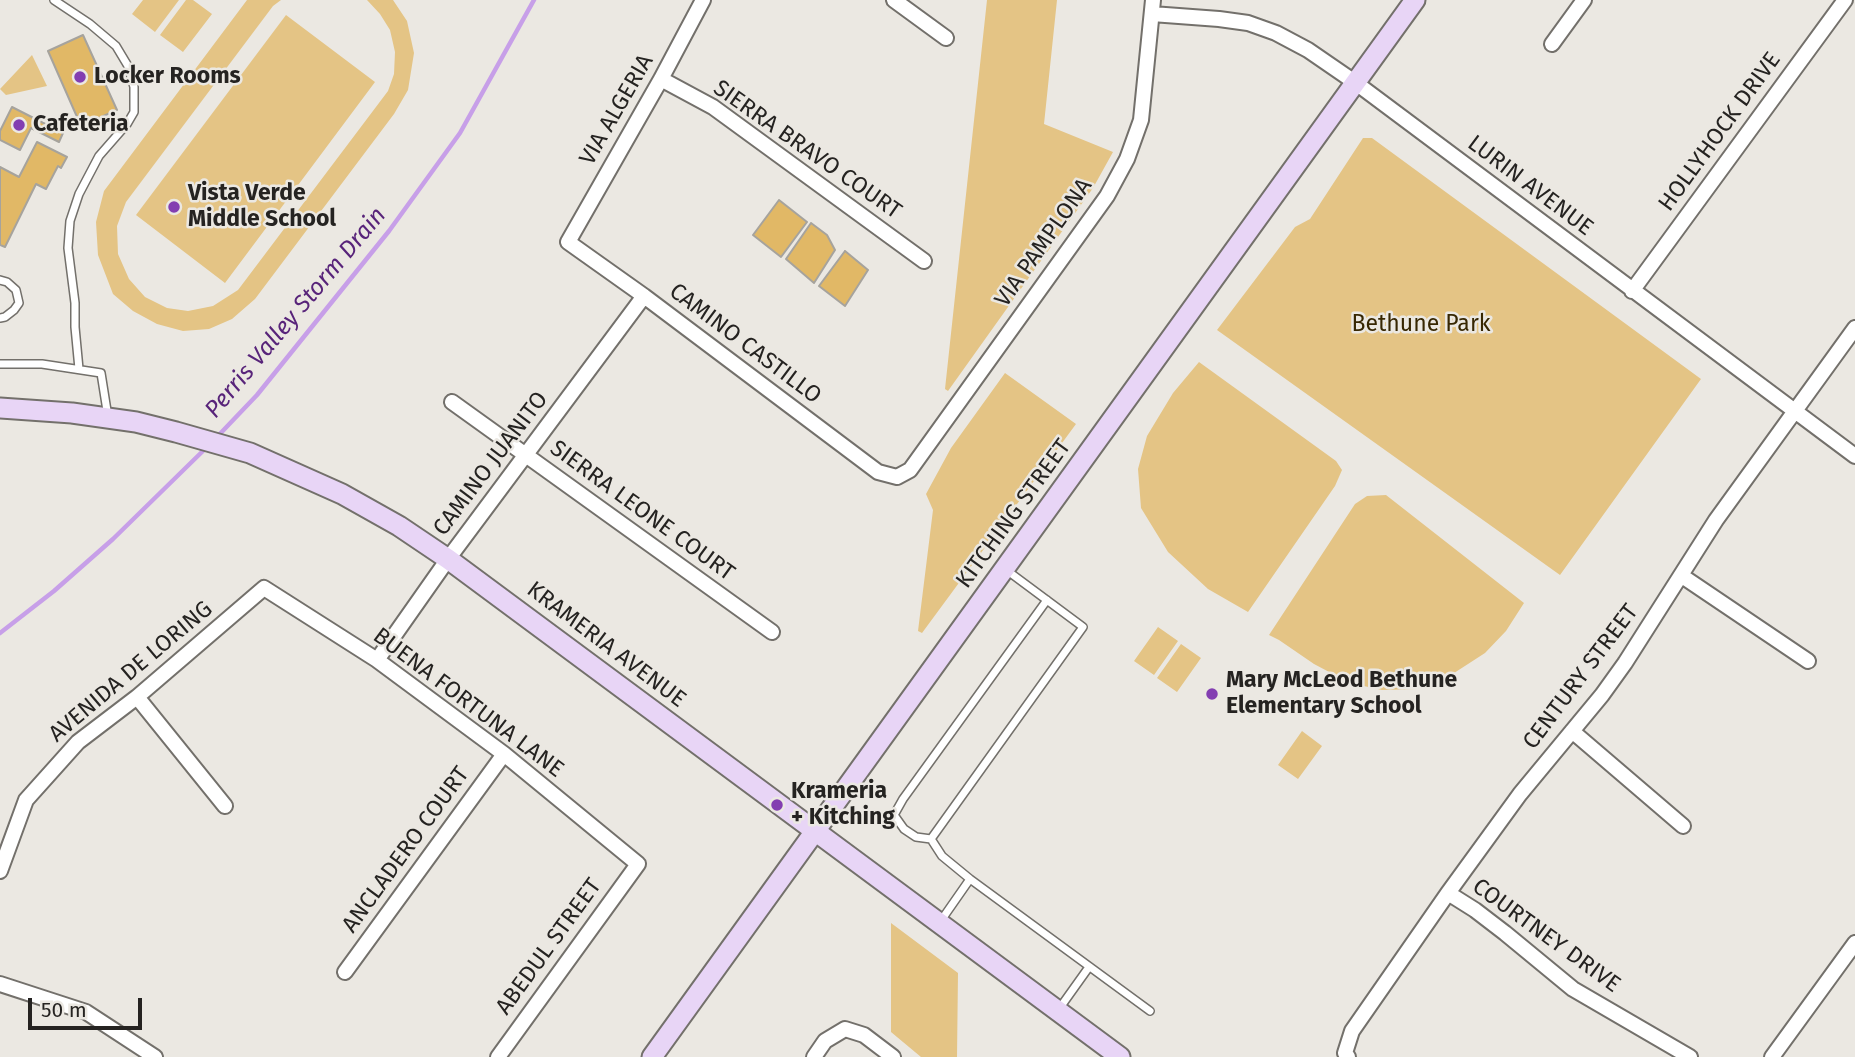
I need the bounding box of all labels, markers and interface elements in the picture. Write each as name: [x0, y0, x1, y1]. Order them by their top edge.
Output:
street label: HOLLYHOCK DRIVE: [1653, 47, 1787, 217]
street label: VIA ALGERIA: [574, 50, 660, 170]
place label: Locker Rooms: [94, 63, 241, 91]
marker: Locker Rooms: [72, 69, 88, 85]
street label: SIERRA BRAVO COURT: [708, 75, 906, 225]
place label: Cafeteria: [33, 111, 129, 139]
marker: Cafeteria: [11, 117, 27, 133]
street label: LURIN AVENUE: [1462, 130, 1598, 242]
street label: VIA PAMPLONA: [990, 173, 1098, 313]
place label: Vista Verde Middle School: [188, 180, 336, 234]
marker: Vista Verde Middle School: [166, 199, 182, 215]
water label: Perris Valley Storm Drain: [199, 202, 393, 424]
street label: CAMINO CASTILLO: [664, 278, 826, 410]
park label: Bethune Park: [1351, 311, 1491, 339]
street label: CAMINO JUANITO: [428, 387, 554, 541]
street label: KITCHING STREET: [951, 434, 1077, 594]
street label: SIERRA LEONE COURT: [544, 435, 740, 587]
street label: KRAMERIA AVENUE: [521, 576, 691, 714]
street label: AVENIDA DE LORING: [44, 596, 218, 748]
street label: CENTURY STREET: [1517, 599, 1645, 755]
street label: BUENA FORTUNA LANE: [367, 622, 569, 784]
place label: Mary McLeod Bethune Elementary School: [1226, 667, 1457, 721]
marker: Mary McLeod Bethune Elementary School: [1204, 686, 1220, 702]
street label: ANCLADERO COURT: [337, 762, 475, 938]
place label: Krameria + Kitching: [791, 778, 895, 832]
marker: Krameria + Kitching: [769, 797, 785, 813]
street label: COURTNEY DRIVE: [1467, 873, 1625, 999]
street label: ABEDUL STREET: [490, 874, 608, 1020]
scale bar: [32, 984, 145, 1028]
text: 50 m: [41, 997, 87, 1023]

